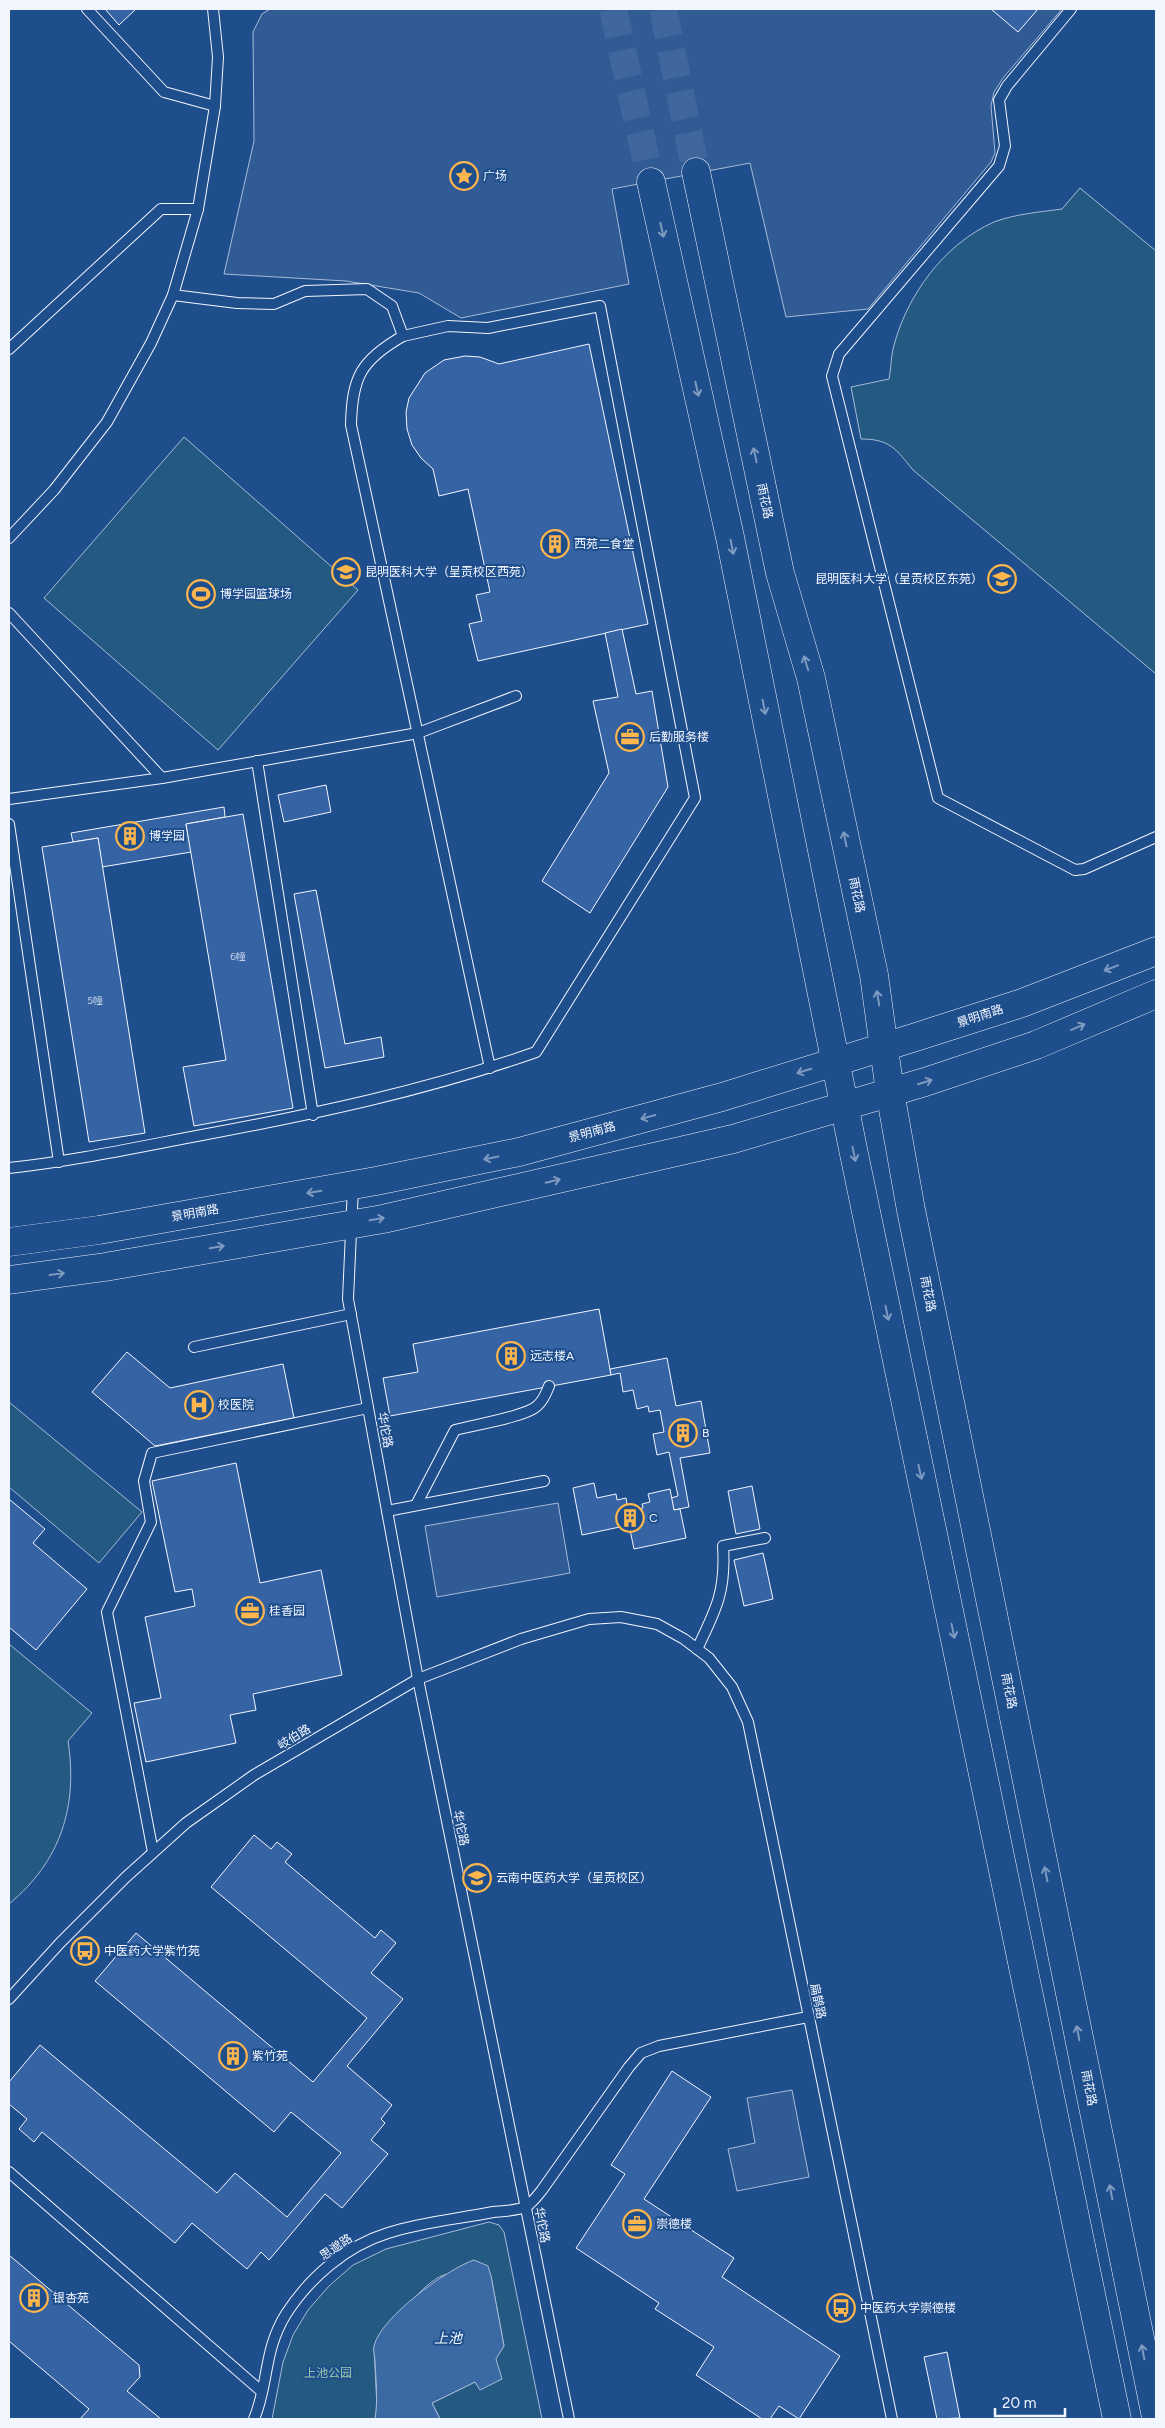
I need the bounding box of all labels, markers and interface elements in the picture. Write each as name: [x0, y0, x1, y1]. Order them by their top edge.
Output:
place icon: 广场: [449, 161, 479, 191]
place label: 广场: [483, 169, 507, 183]
one-way arrow: [658, 221, 667, 237]
one-way arrow: [693, 380, 702, 396]
one-way arrow: [750, 447, 759, 463]
street label: 雨花路: [754, 482, 776, 520]
building icon: 西苑二食堂: [540, 529, 570, 559]
place label: 西苑二食堂: [574, 537, 634, 551]
one-way arrow: [728, 539, 738, 555]
school or university icon: 昆明医科大学（呈贡校区西苑）: [331, 557, 361, 587]
school or university icon: 昆明医科大学（呈贡校区东苑）: [987, 564, 1017, 594]
place label: 昆明医科大学（呈贡校区西苑）: [365, 565, 533, 579]
place label: 昆明医科大学（呈贡校区东苑）: [815, 572, 983, 586]
sports icon: 博学园篮球场: [186, 579, 216, 609]
place label: 博学园篮球场: [220, 587, 292, 601]
one-way arrow: [801, 655, 811, 671]
one-way arrow: [760, 698, 770, 714]
office icon: 后勤服务楼: [615, 722, 645, 752]
place label: 后勤服务楼: [649, 730, 709, 744]
building icon: 博学园: [115, 821, 145, 851]
place label: 博学园: [149, 829, 185, 843]
one-way arrow: [840, 831, 849, 847]
street label: 雨花路: [846, 876, 868, 914]
house number: 6幢: [230, 950, 246, 963]
one-way arrow: [1104, 964, 1119, 973]
one-way arrow: [873, 990, 883, 1006]
house number: 5幢: [87, 994, 103, 1007]
street label: 景明南路: [955, 1002, 1005, 1030]
one-way arrow: [1070, 1022, 1085, 1032]
one-way arrow: [797, 1067, 813, 1076]
one-way arrow: [916, 1077, 932, 1086]
one-way arrow: [641, 1113, 657, 1122]
street label: 景明南路: [567, 1119, 617, 1145]
one-way arrow: [849, 1145, 859, 1161]
one-way arrow: [484, 1153, 500, 1163]
one-way arrow: [545, 1176, 561, 1185]
one-way arrow: [307, 1187, 323, 1197]
street label: 景明南路: [170, 1202, 220, 1224]
one-way arrow: [369, 1214, 385, 1224]
one-way arrow: [209, 1242, 225, 1252]
one-way arrow: [49, 1268, 65, 1278]
street label: 雨花路: [918, 1275, 938, 1313]
one-way arrow: [883, 1304, 892, 1320]
building icon: 远志楼A: [496, 1341, 526, 1371]
place label: 远志楼A: [530, 1349, 574, 1363]
hospital icon: 校医院: [184, 1390, 214, 1420]
place label: 校医院: [218, 1398, 254, 1412]
street label: 华佗路: [375, 1411, 395, 1449]
building icon: B: [668, 1418, 698, 1448]
place label: B: [702, 1426, 709, 1440]
one-way arrow: [916, 1463, 925, 1479]
building icon: C: [615, 1503, 645, 1533]
place label: C: [649, 1511, 658, 1525]
office icon: 桂香园: [235, 1596, 265, 1626]
place label: 桂香园: [269, 1604, 305, 1618]
one-way arrow: [949, 1622, 958, 1638]
street label: 雨花路: [999, 1672, 1019, 1710]
street label: 岐伯路: [275, 1722, 313, 1752]
street label: 华佗路: [450, 1809, 472, 1847]
school or university icon: 云南中医药大学（呈贡校区）: [462, 1863, 492, 1893]
one-way arrow: [1041, 1866, 1050, 1882]
place label: 云南中医药大学（呈贡校区）: [496, 1871, 652, 1885]
bus stop icon: 中医药大学紫竹苑: [70, 1936, 100, 1966]
place label: 中医药大学紫竹苑: [104, 1944, 200, 1958]
street label: 扁鹊路: [807, 1982, 829, 2020]
one-way arrow: [1073, 2026, 1083, 2042]
building icon: 紫竹苑: [218, 2041, 248, 2071]
place label: 紫竹苑: [252, 2049, 288, 2063]
street label: 雨花路: [1079, 2069, 1099, 2107]
one-way arrow: [1105, 2185, 1115, 2201]
street label: 华佗路: [532, 2206, 552, 2244]
office icon: 崇德楼: [622, 2209, 652, 2239]
place label: 崇德楼: [656, 2217, 692, 2231]
street label: 思邈路: [317, 2231, 355, 2263]
building icon: 银杏苑: [19, 2283, 49, 2313]
place label: 银杏苑: [53, 2291, 89, 2305]
bus stop icon: 中医药大学崇德楼: [826, 2293, 856, 2323]
place label: 中医药大学崇德楼: [860, 2301, 956, 2315]
water label: 上池: [434, 2330, 464, 2347]
one-way arrow: [1138, 2344, 1147, 2360]
park label: 上池公园: [304, 2366, 352, 2380]
scale bar: [995, 2386, 1065, 2418]
text: 20 m: [1002, 2394, 1036, 2412]

